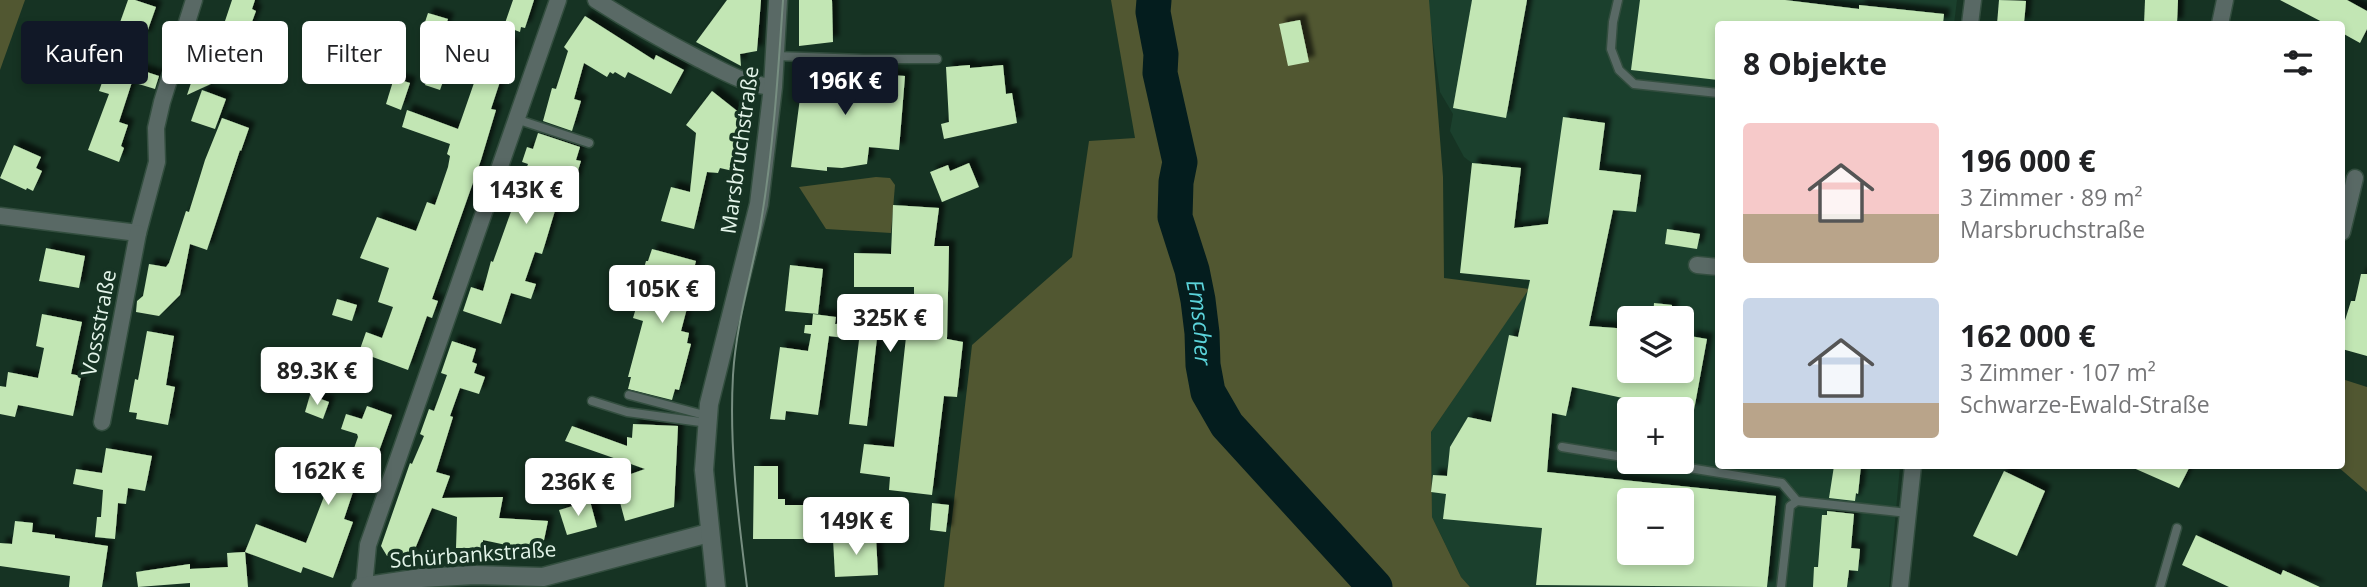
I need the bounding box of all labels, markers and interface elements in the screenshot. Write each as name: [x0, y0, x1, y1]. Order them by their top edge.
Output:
chip: Kaufen: [21, 21, 148, 84]
chip: Mieten: [162, 21, 288, 84]
chip: Filter: [302, 21, 406, 84]
chip: Neu: [420, 21, 515, 84]
text: 8 Objekte: [1743, 43, 1887, 84]
icon: filters: [2279, 44, 2317, 82]
pin: 196K €: [788, 58, 902, 117]
street label: Marsbruchstraße: [713, 64, 765, 235]
text: 196K €: [808, 64, 882, 96]
text: 196 000 €: [1960, 140, 2096, 181]
icon: home: [1799, 151, 1883, 235]
pin: 143K €: [469, 166, 583, 226]
text: 143K €: [489, 173, 563, 205]
text: 3 Zimmer · 89 m²: [1960, 181, 2143, 213]
text: Marsbruchstraße: [1960, 213, 2145, 245]
pin: 105K €: [605, 266, 719, 325]
street label: Vossstraße: [74, 267, 122, 378]
text: 105K €: [625, 272, 699, 304]
water label: Emscher: [1179, 276, 1220, 366]
pin: 325K €: [833, 294, 947, 354]
text: 325K €: [853, 301, 927, 333]
map controls: [1617, 306, 1694, 565]
button: layers: [1617, 306, 1694, 383]
text: 162 000 €: [1960, 315, 2096, 356]
icon: home: [1799, 326, 1883, 410]
pin: 89.3K €: [252, 348, 382, 407]
text: 89.3K €: [277, 354, 357, 386]
text: 3 Zimmer · 107 m²: [1960, 356, 2156, 388]
text: Schwarze-Ewald-Straße: [1960, 388, 2210, 420]
button: +: [1617, 397, 1694, 474]
pin: 162K €: [271, 448, 385, 507]
text: 162K €: [291, 454, 365, 486]
pin: 236K €: [521, 458, 635, 518]
text: 236K €: [541, 465, 615, 497]
button: −: [1617, 488, 1694, 565]
pin: 149K €: [799, 498, 913, 557]
text: 149K €: [819, 504, 893, 536]
street label: Schürbankstraße: [389, 534, 557, 574]

